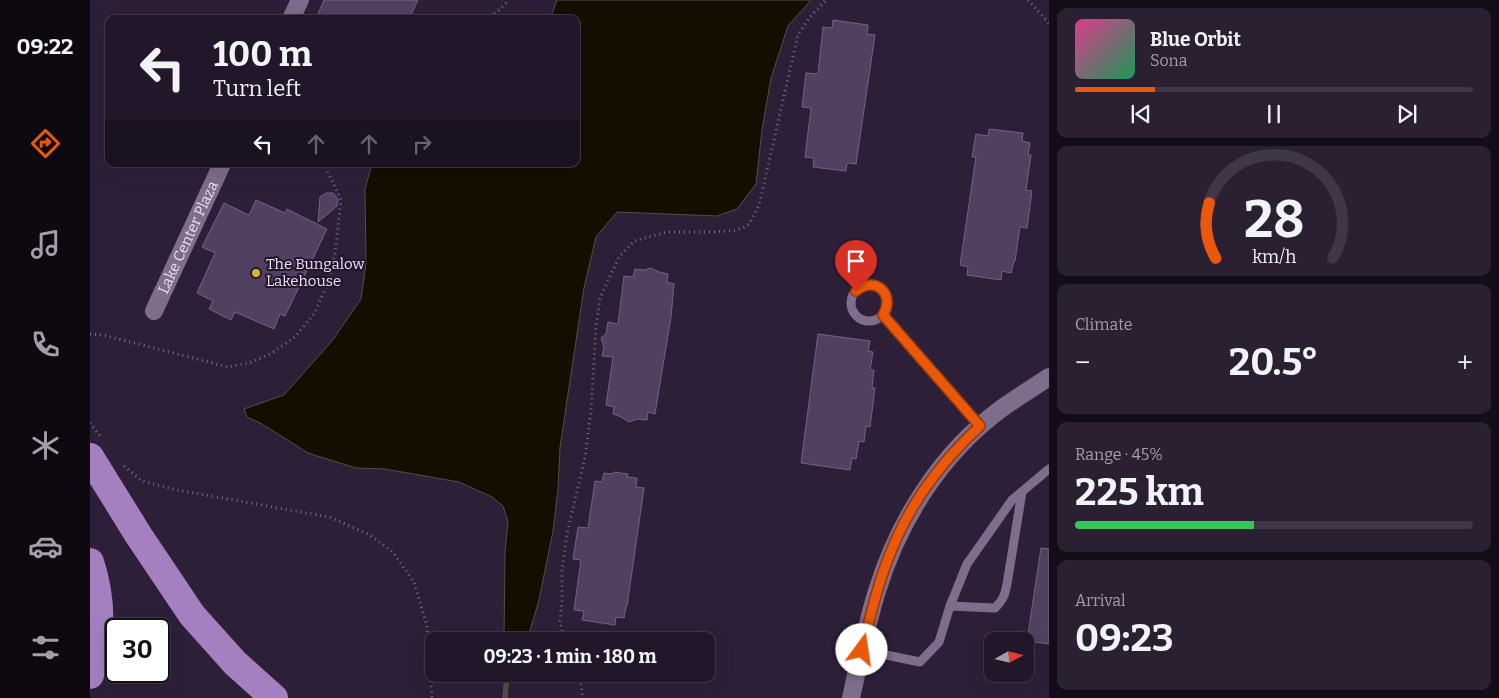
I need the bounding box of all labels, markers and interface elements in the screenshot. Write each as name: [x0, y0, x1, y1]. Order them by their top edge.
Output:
text: Blue Orbit: [1150, 28, 1241, 51]
text: 09:22: [17, 33, 73, 60]
text: 100 m: [213, 33, 312, 75]
icon: left: [130, 35, 195, 100]
text: Sona: [1150, 51, 1187, 70]
text: Turn left: [213, 75, 301, 102]
icon: previous: [1127, 100, 1155, 128]
icon: pause: [1260, 100, 1288, 128]
icon: next: [1393, 100, 1421, 128]
icon: directions: [28, 126, 63, 161]
icon: left: [249, 130, 277, 158]
icon: ahead: [302, 130, 330, 158]
icon: ahead: [355, 130, 383, 158]
icon: right: [408, 130, 436, 158]
street label: Lake Center Plaza: [154, 178, 222, 297]
text: 28: [1244, 188, 1304, 251]
icon: music: [28, 227, 63, 262]
pin: [835, 240, 877, 291]
text: km/h: [1252, 246, 1296, 268]
icon: arrive: [842, 247, 870, 275]
place label: The Bungalow Lakehouse: [266, 255, 365, 290]
marker: The Bungalow Lakehouse: [250, 267, 262, 279]
text: Climate: [1075, 315, 1133, 334]
icon: phone: [28, 327, 63, 362]
text: 20.5°: [1229, 339, 1319, 385]
text: −: [1075, 346, 1090, 379]
text: +: [1457, 346, 1473, 379]
icon: climate: [28, 428, 63, 463]
text: Range · 45%: [1075, 445, 1163, 464]
text: 225 km: [1075, 469, 1204, 515]
icon: car: [28, 529, 63, 564]
text: Arrival: [1075, 591, 1126, 610]
text: 09:23: [1075, 615, 1174, 661]
speed limit sign: 30: [105, 618, 170, 683]
position arrow: [835, 623, 887, 675]
icon: filters: [28, 630, 63, 665]
north arrow: [984, 632, 1034, 682]
map controls: [984, 632, 1034, 682]
text: 09:23 · 1 min · 180 m: [483, 645, 657, 668]

